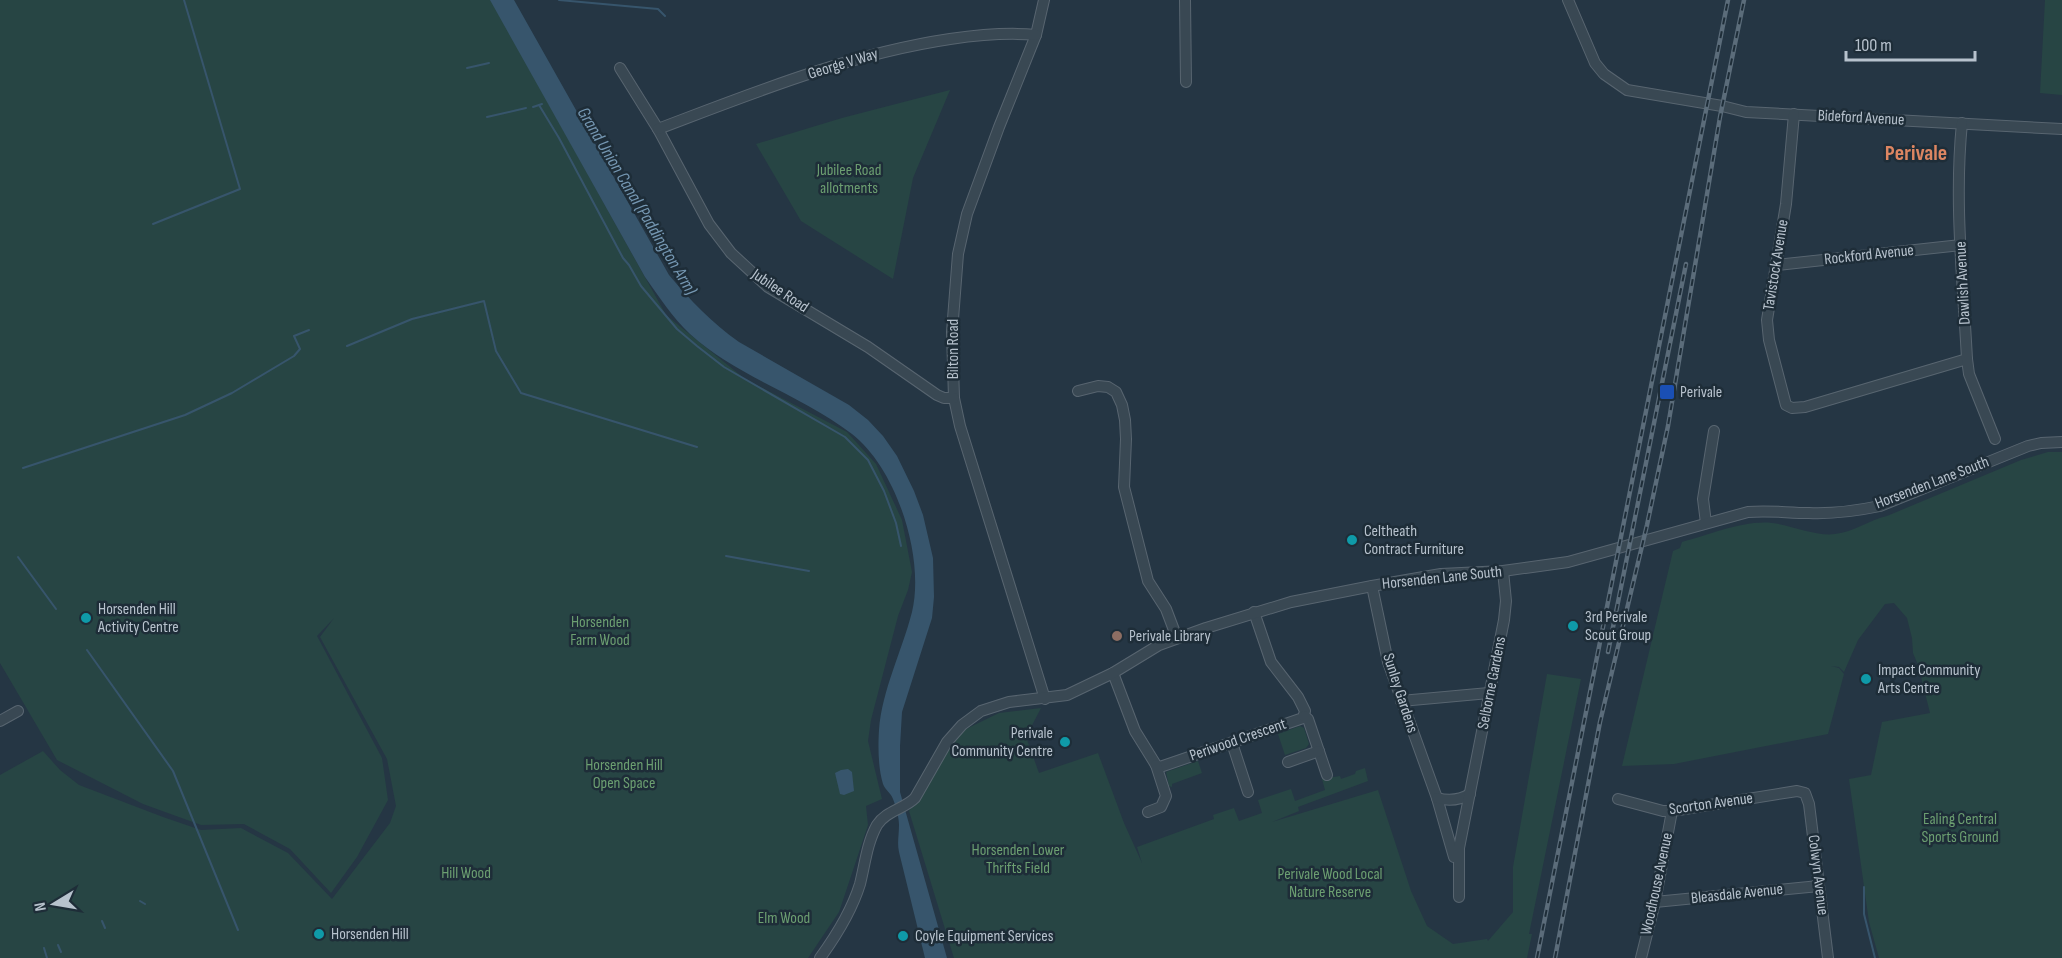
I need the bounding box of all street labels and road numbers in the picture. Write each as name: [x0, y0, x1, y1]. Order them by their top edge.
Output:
street label: George V Way: [806, 44, 880, 84]
street label: Bideford Avenue: [1817, 106, 1905, 130]
street label: Tavistock Avenue: [1759, 218, 1793, 312]
street label: Rockford Avenue: [1823, 241, 1915, 269]
street label: Dawlish Avenue: [1951, 241, 1975, 325]
street label: Jubilee Road: [747, 264, 812, 317]
street label: Bilton Road: [944, 319, 963, 379]
street label: Horsenden Lane South: [1872, 453, 1992, 513]
street label: Horsenden Lane South: [1381, 562, 1503, 594]
street label: Selborne Gardens: [1474, 635, 1510, 731]
street label: Sunley Gardens: [1378, 651, 1422, 735]
street label: Periwood Crescent: [1187, 715, 1289, 765]
street label: Scorton Avenue: [1668, 789, 1754, 819]
street label: Woodhouse Avenue: [1637, 831, 1677, 937]
street label: Colwyn Avenue: [1804, 834, 1832, 916]
street label: Bleasdale Avenue: [1690, 880, 1784, 908]

